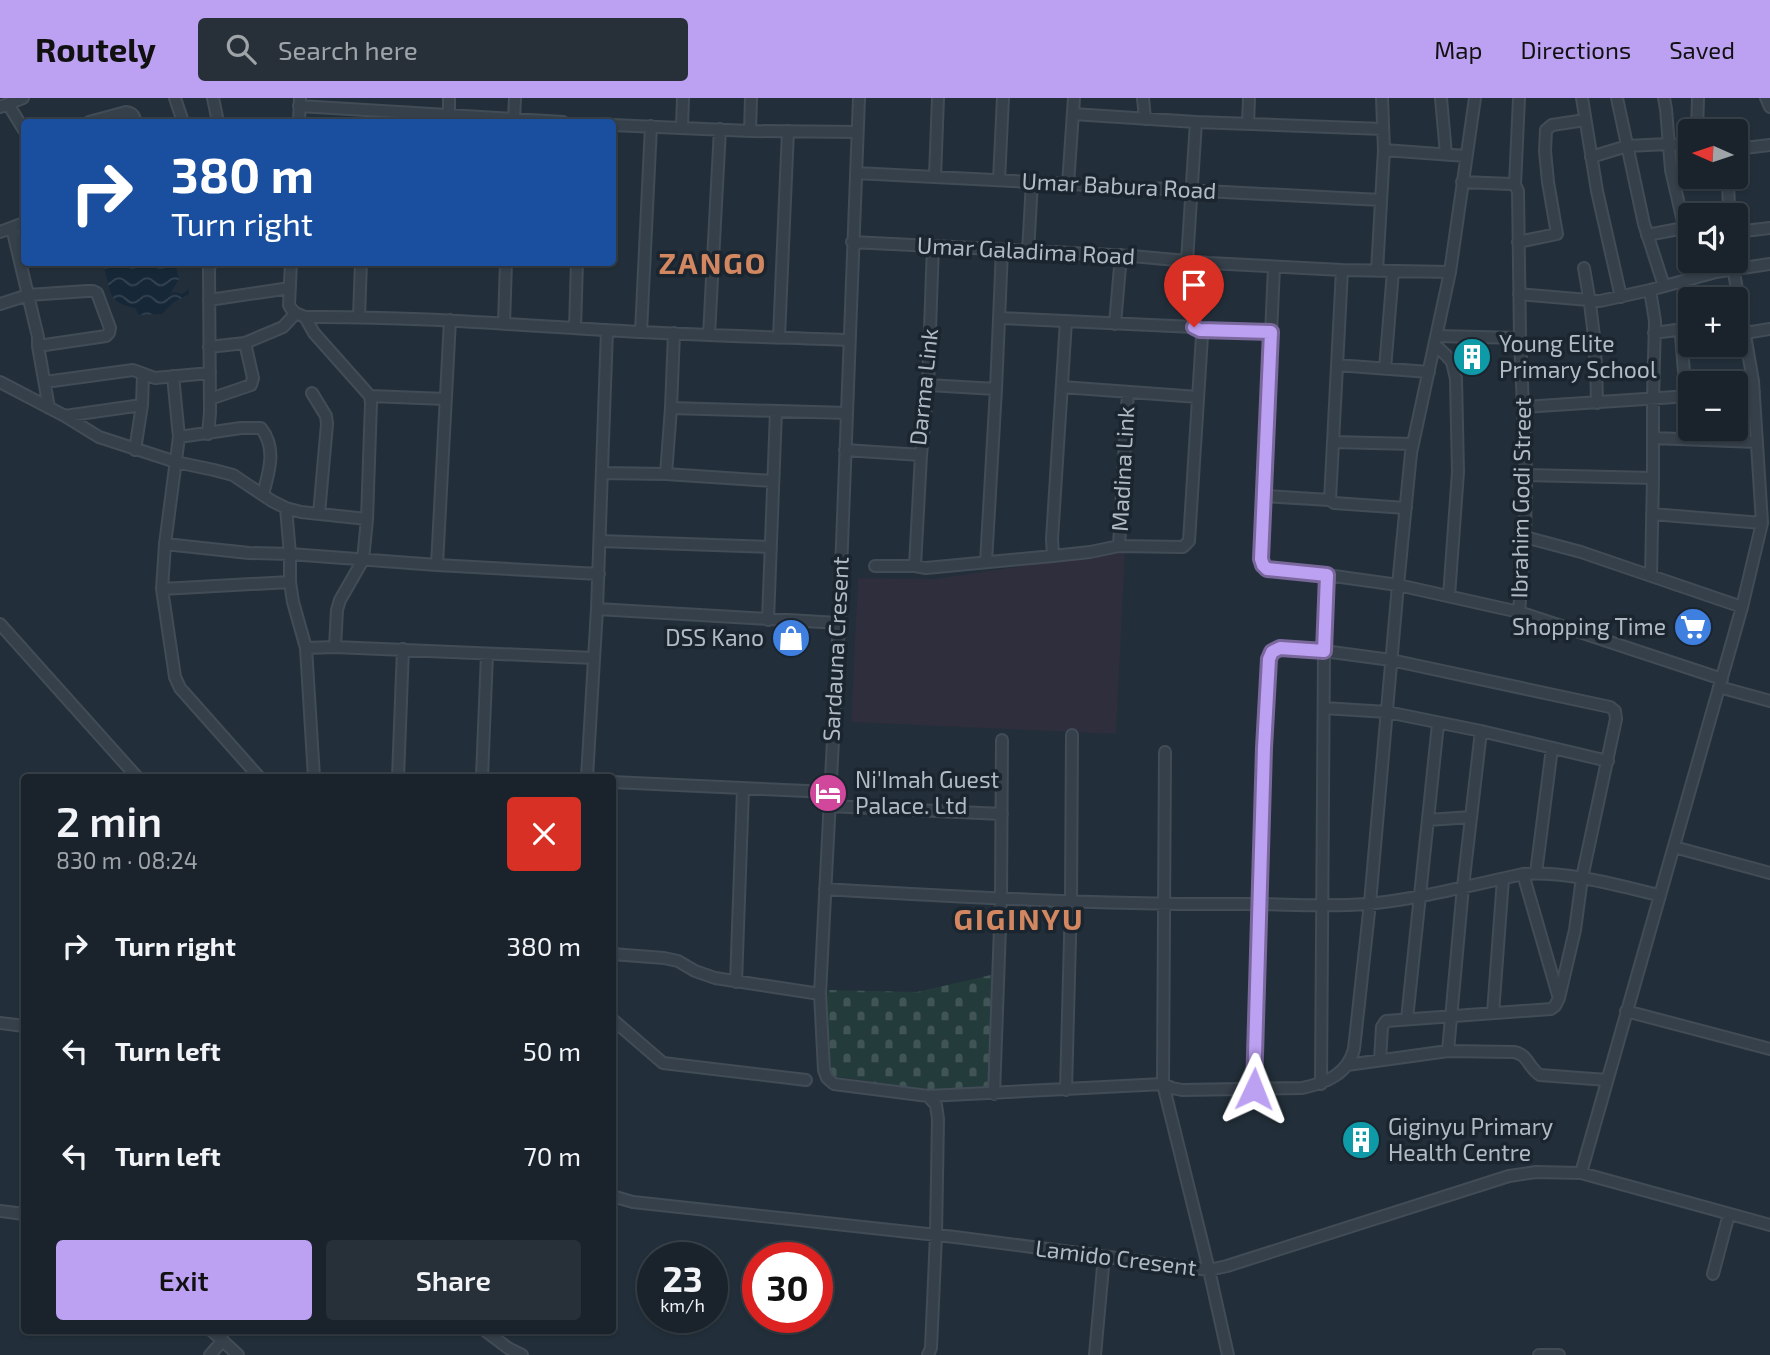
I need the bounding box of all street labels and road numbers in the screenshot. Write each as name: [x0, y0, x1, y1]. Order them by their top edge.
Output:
street label: Umar Babura Road: [1021, 166, 1217, 204]
street label: Umar Galadima Road: [916, 230, 1136, 270]
street label: Darma Link: [903, 327, 943, 447]
street label: Ibrahim Godi Street: [1504, 397, 1536, 599]
street label: Madina Link: [1105, 405, 1139, 532]
street label: Sardauna Cresent: [816, 556, 854, 742]
street label: Lamido Cresent: [1034, 1233, 1199, 1281]

